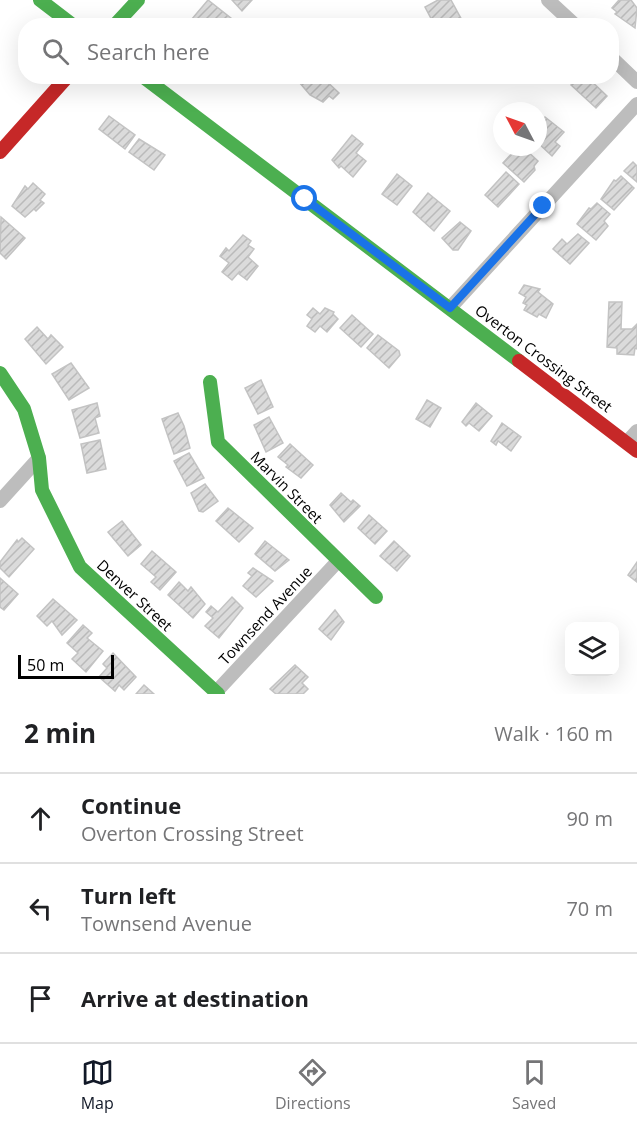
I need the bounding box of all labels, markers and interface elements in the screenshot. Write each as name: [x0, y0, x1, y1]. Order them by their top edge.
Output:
search box: [18, 18, 619, 84]
icon: search: [39, 35, 72, 68]
text: Search here: [87, 36, 210, 66]
north arrow: [493, 102, 547, 156]
route start: [291, 185, 317, 211]
route end: [529, 192, 555, 218]
street label: Overton Crossing Street: [471, 300, 617, 416]
street label: Marvin Street: [247, 447, 327, 527]
street label: Denver Street: [93, 555, 177, 635]
street label: Townsend Avenue: [214, 561, 316, 669]
map controls: [565, 622, 619, 676]
button: layers: [565, 622, 619, 676]
scale bar: [18, 652, 114, 680]
text: 50 m: [27, 654, 64, 676]
text: 2 min: [24, 715, 96, 751]
text: Walk · 160 m: [494, 720, 613, 747]
text: Continue: [81, 790, 181, 820]
icon: ahead: [24, 802, 57, 835]
text: 90 m: [566, 805, 613, 832]
text: Overton Crossing Street: [81, 820, 304, 847]
text: Turn left: [81, 880, 176, 910]
icon: left: [24, 892, 57, 925]
text: 70 m: [566, 895, 613, 922]
text: Townsend Avenue: [81, 910, 252, 937]
icon: arrive: [24, 982, 57, 1015]
text: Arrive at destination: [81, 983, 309, 1013]
tab: Map: [81, 1056, 114, 1114]
tab: Directions: [275, 1056, 351, 1114]
tab: Saved: [512, 1056, 556, 1114]

